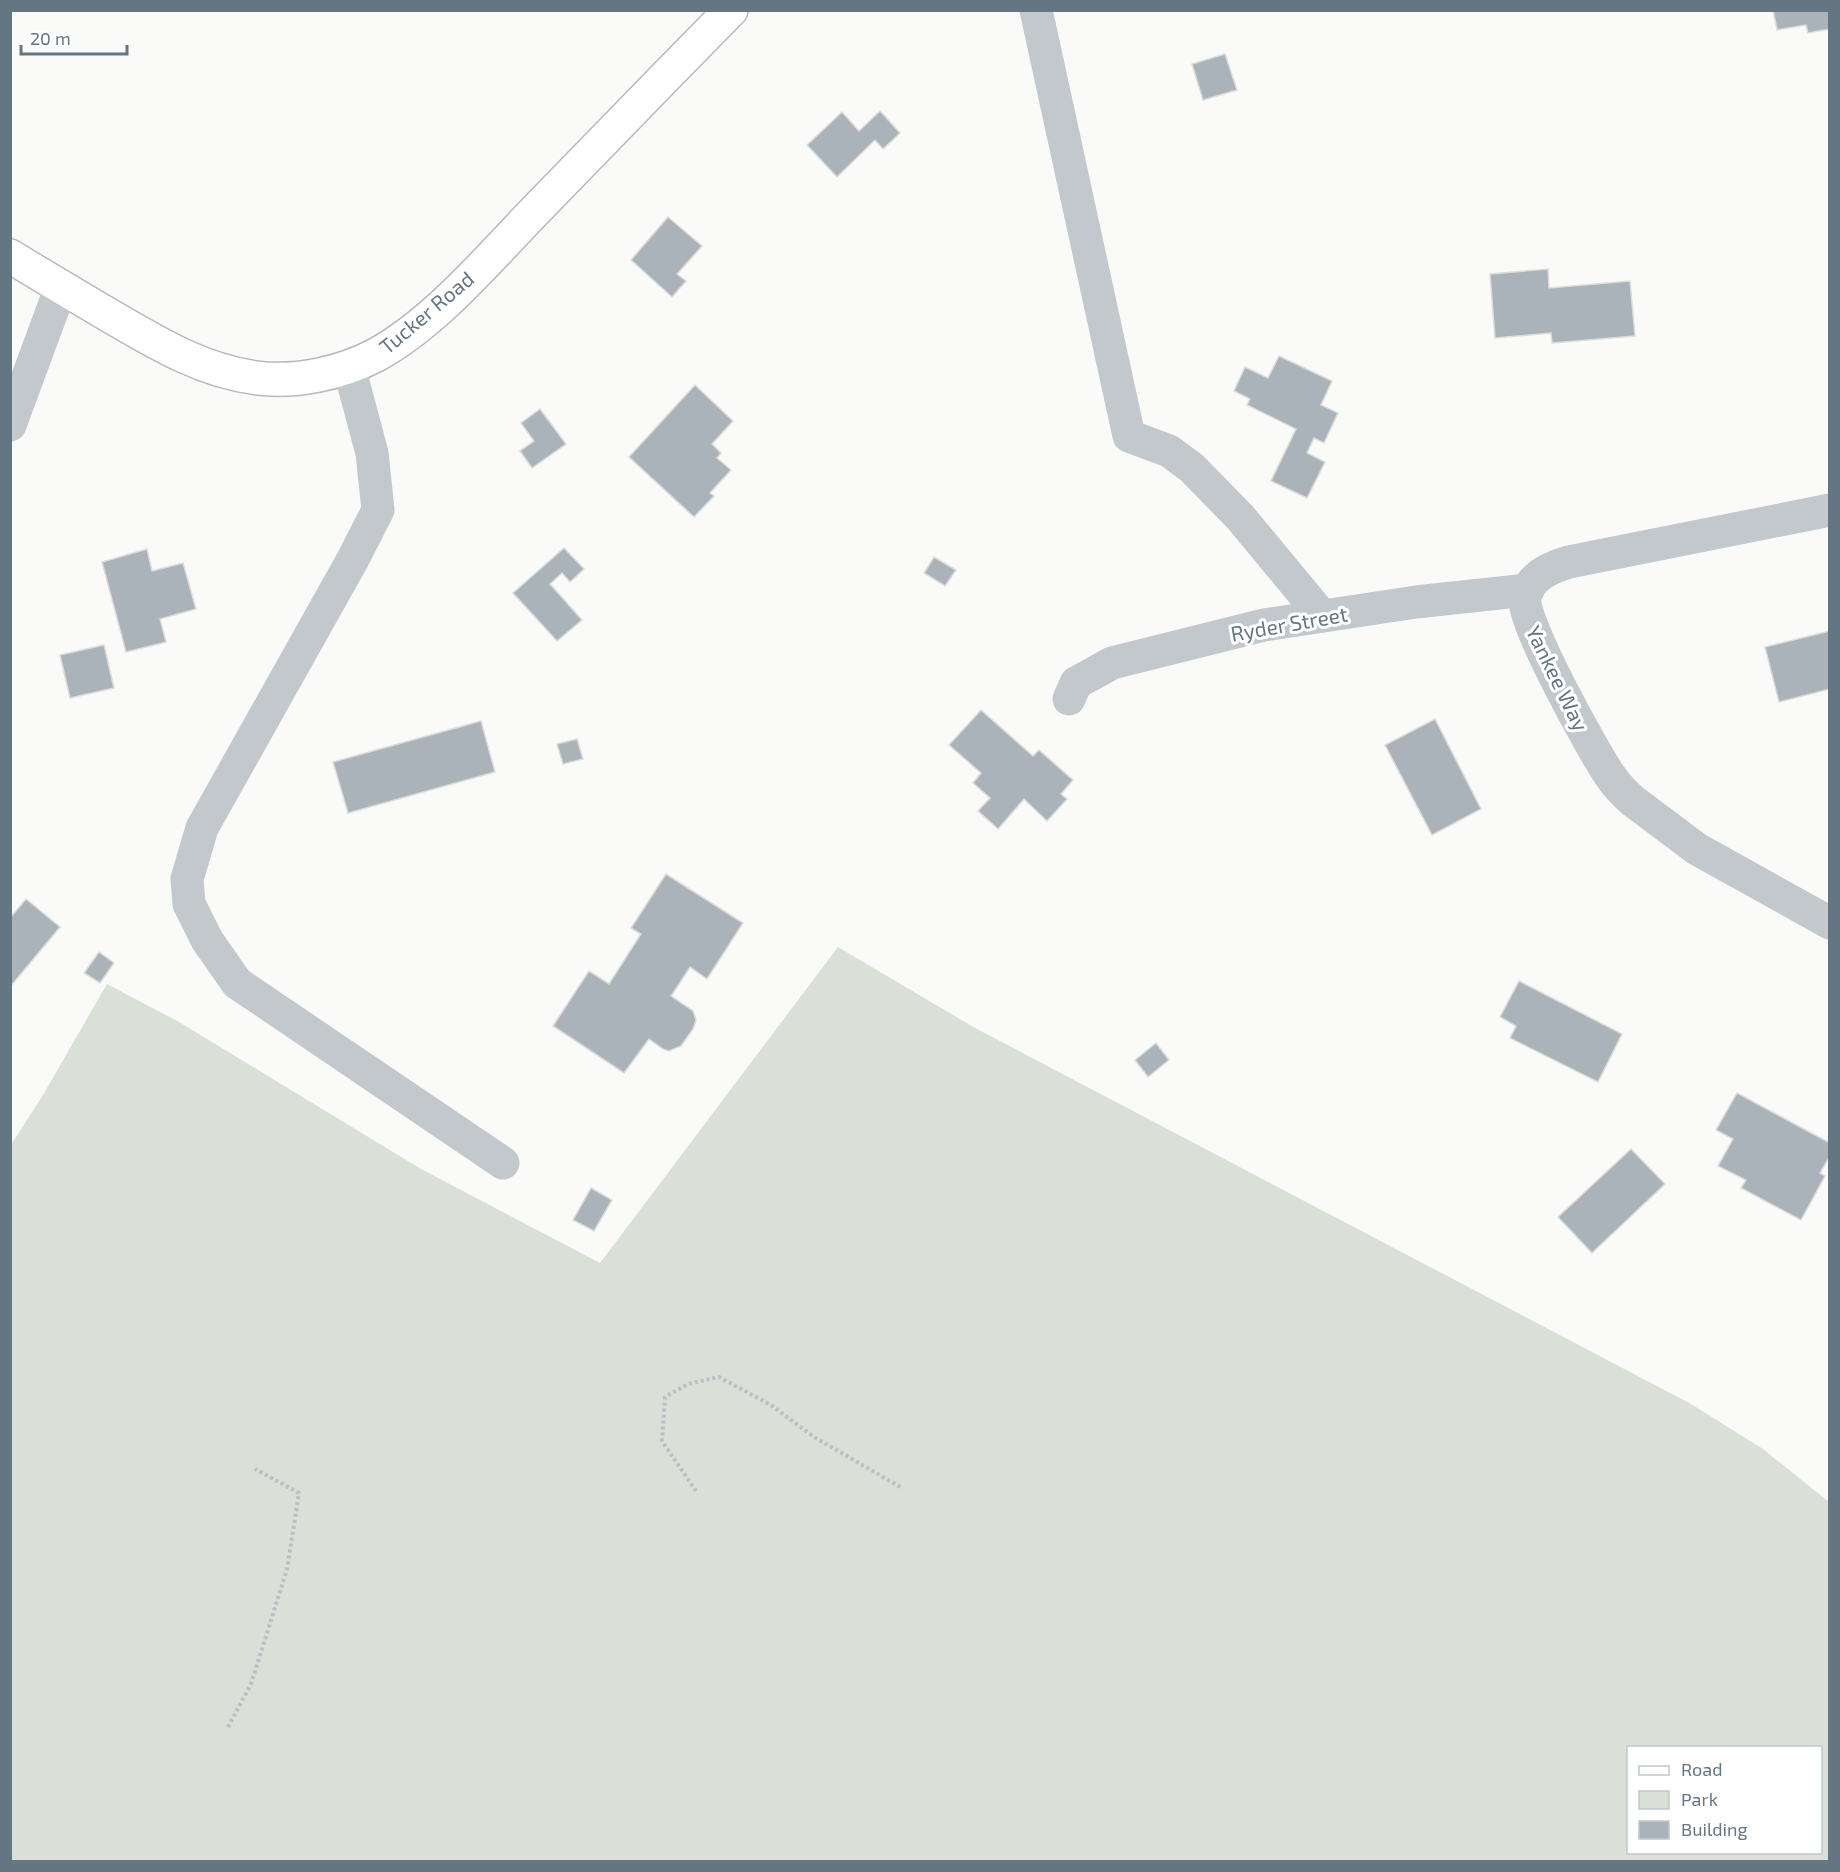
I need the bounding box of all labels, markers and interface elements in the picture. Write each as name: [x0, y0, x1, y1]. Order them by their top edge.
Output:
scale bar: [21, 18, 128, 56]
text: 20 m: [30, 27, 71, 49]
street label: Tucker Road: [374, 265, 478, 359]
street label: Ryder Street: [1229, 600, 1349, 646]
street label: Yankee Way: [1522, 621, 1594, 735]
legend: [1627, 1746, 1822, 1854]
text: Road: [1681, 1758, 1722, 1780]
text: Park: [1681, 1788, 1718, 1810]
text: Building: [1681, 1818, 1748, 1840]

